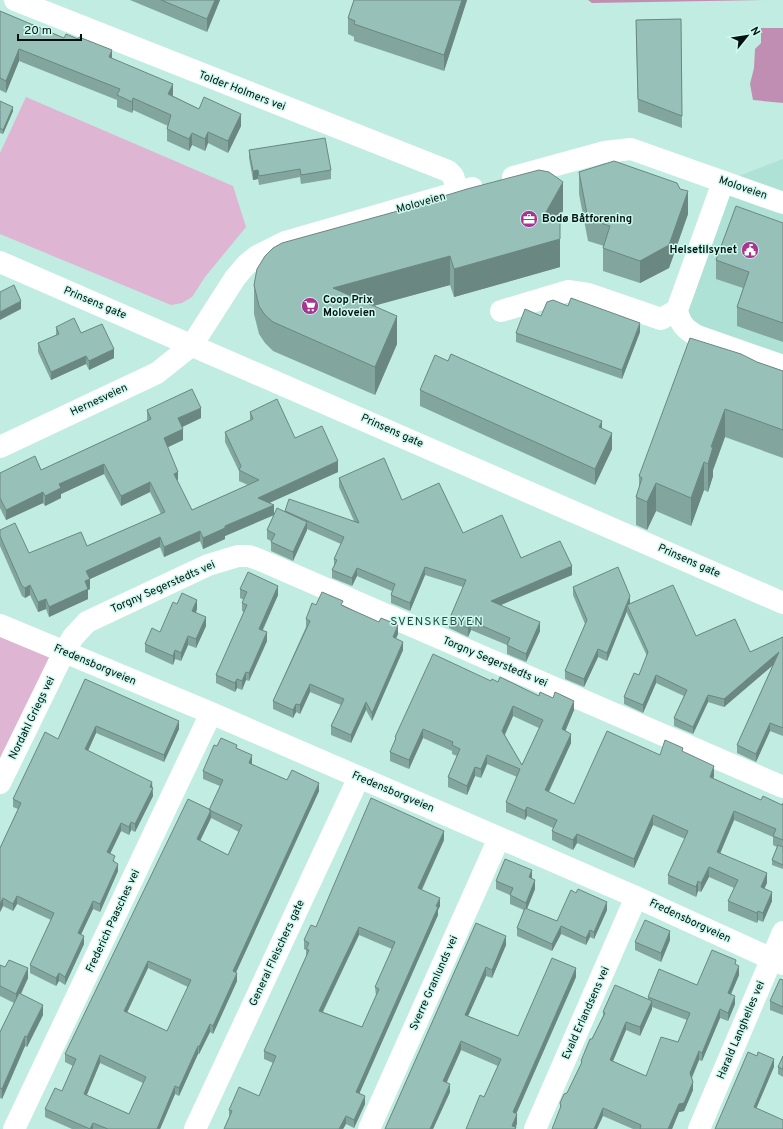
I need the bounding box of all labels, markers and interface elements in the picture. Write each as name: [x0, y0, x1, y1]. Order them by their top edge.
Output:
scale bar: [18, 16, 81, 42]
north arrow: [727, 16, 767, 56]
text: 20 m: [24, 23, 52, 39]
text: N: [747, 25, 763, 38]
street label: Tolder Holmers vei: [197, 68, 287, 114]
street label: Moloveien: [717, 173, 769, 203]
street label: Moloveien: [395, 189, 447, 217]
office icon: Bodø Båtforening: [519, 209, 539, 229]
place label: Bodø Båtforening: [542, 212, 632, 226]
public building icon: Helsetilsynet: [740, 240, 760, 260]
place label: Helsetilsynet: [670, 243, 737, 257]
street label: Prinsens gate: [61, 283, 129, 323]
place label: Coop Prix Moloveien: [323, 293, 375, 320]
supermarket icon: Coop Prix Moloveien: [300, 296, 320, 316]
street label: Hernesveien: [68, 381, 130, 419]
street label: Prinsens gate: [359, 411, 426, 451]
street label: Prinsens gate: [656, 541, 723, 581]
street label: Torgny Segerstedts vei: [109, 558, 217, 616]
district label: SVENSKEBYEN: [390, 614, 484, 630]
street label: Torgny Segerstedts vei: [440, 634, 550, 690]
street label: Fredensborgveien: [52, 641, 138, 689]
street label: Nordahl Griegs vei: [6, 674, 58, 762]
street label: Fredensborgveien: [350, 768, 436, 816]
street label: Frederich Paasches vei: [83, 867, 143, 975]
street label: Fredensborgveien: [647, 896, 733, 946]
street label: General Fleischers gate: [246, 898, 308, 1008]
street label: Sverre Granlunds vei: [407, 933, 461, 1033]
street label: Evald Erlandsens vei: [559, 964, 613, 1062]
street label: Harald Langhelles vei: [714, 979, 768, 1081]

